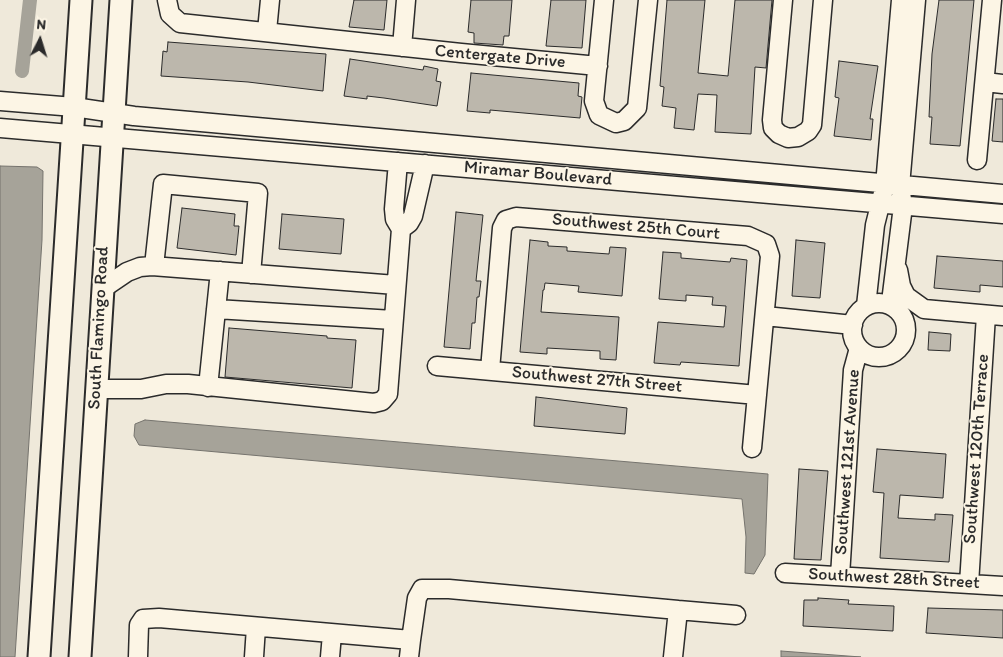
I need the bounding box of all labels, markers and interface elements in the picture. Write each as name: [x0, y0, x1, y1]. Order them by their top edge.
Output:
north arrow: [15, 15, 65, 65]
text: N: [36, 16, 47, 33]
street label: Centergate Drive: [434, 41, 566, 73]
street label: Miramar Boulevard: [463, 157, 613, 191]
street label: Southwest 25th Court: [551, 209, 721, 245]
street label: South Flamingo Road: [84, 246, 114, 410]
street label: Southwest 120th Terrace: [960, 353, 994, 545]
street label: Southwest 27th Street: [511, 362, 683, 398]
street label: Southwest 121st Avenue: [831, 368, 865, 556]
street label: Southwest 28th Street: [808, 564, 980, 594]

